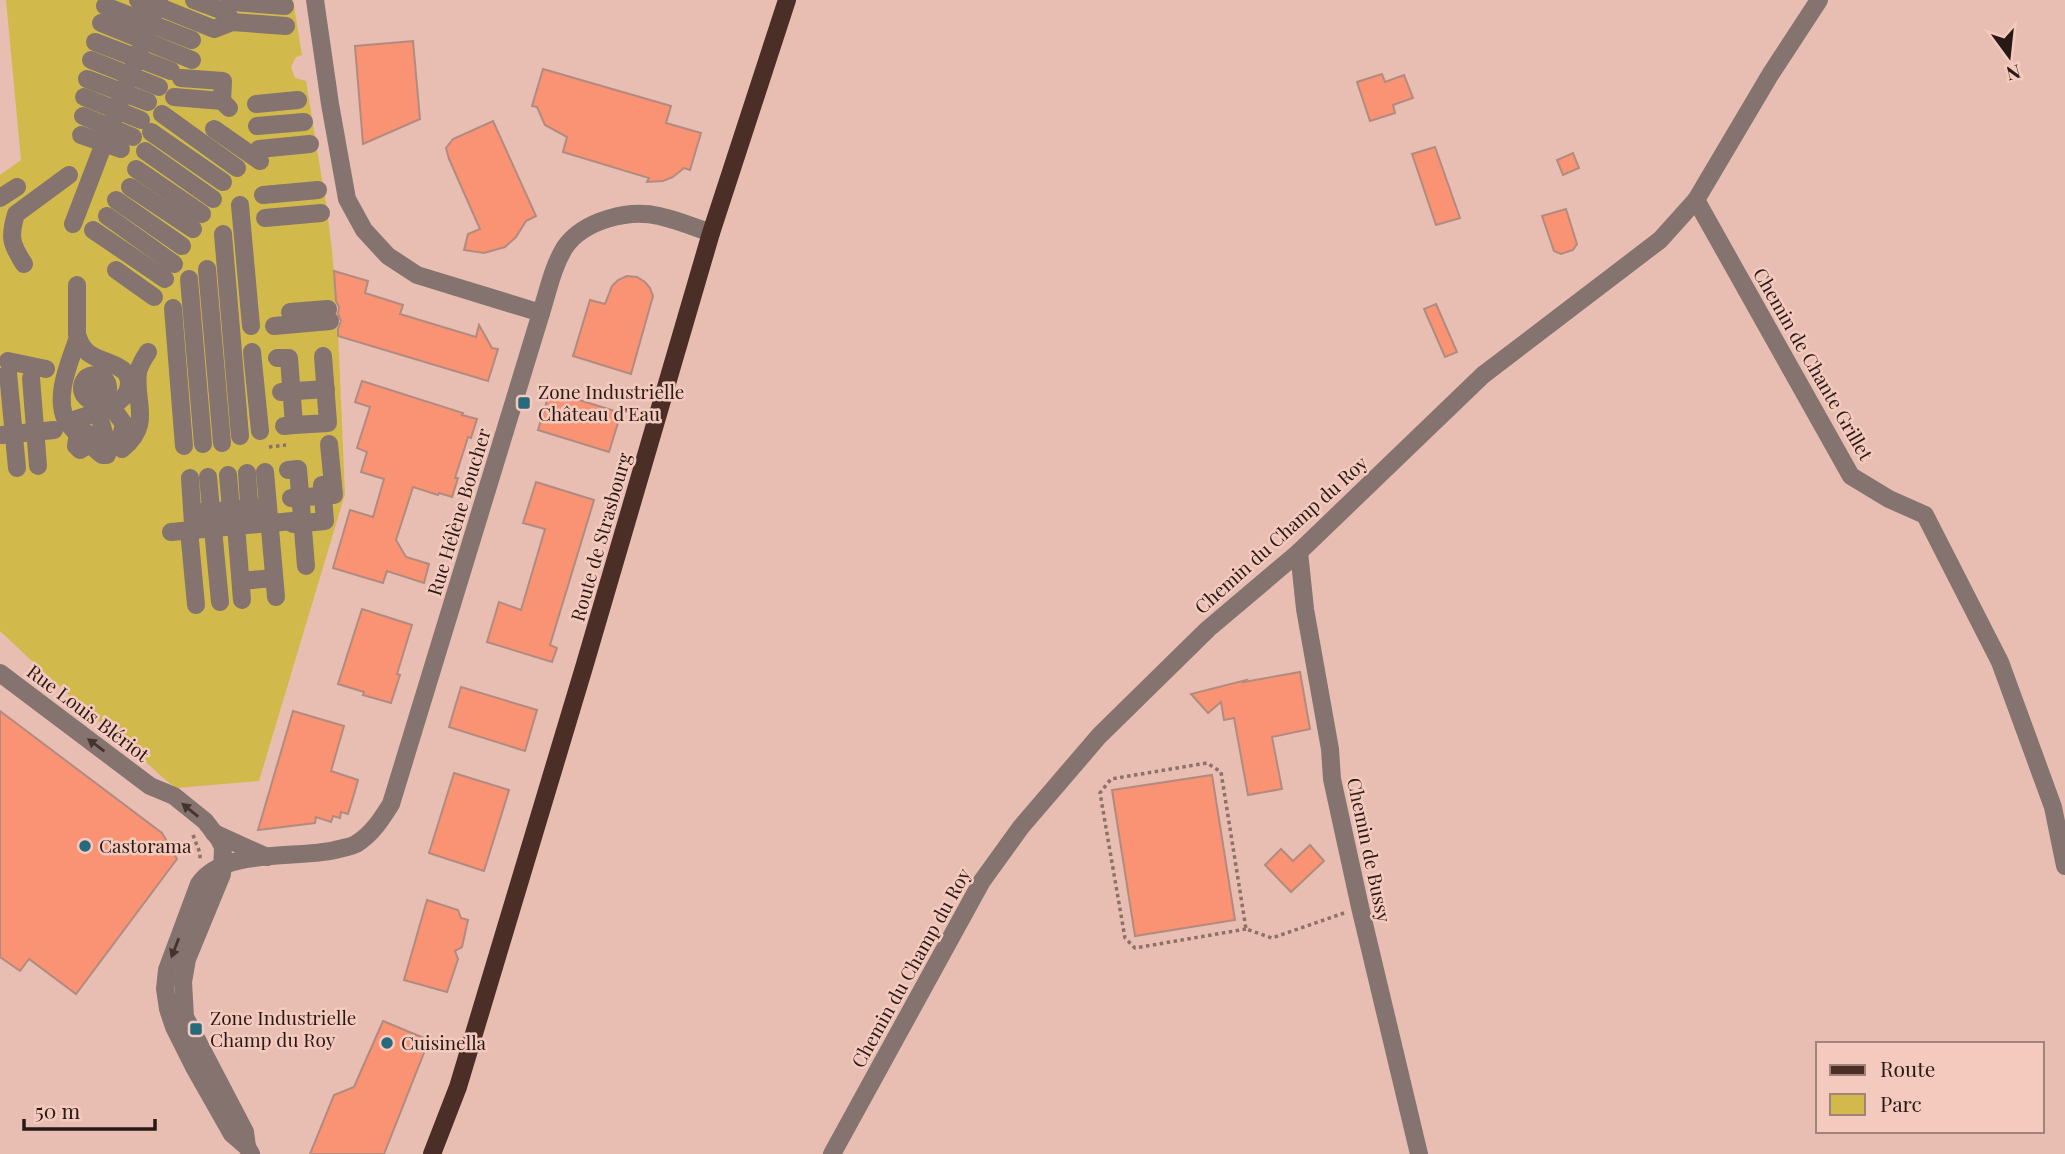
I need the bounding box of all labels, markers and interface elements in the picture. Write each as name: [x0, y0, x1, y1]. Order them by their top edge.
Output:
north arrow: [1974, 21, 2044, 91]
text: N: [2003, 59, 2024, 88]
street label: Chemin de Chante Grillet: [1748, 262, 1880, 465]
place label: Zone Industrielle Château d'Eau: [538, 378, 684, 426]
marker: Zone Industrielle Château d'Eau: [516, 395, 532, 411]
street label: Rue Hélène Boucher: [420, 424, 496, 599]
street label: Route de Strasbourg: [564, 449, 637, 624]
street label: Chemin du Champ du Roy: [1188, 449, 1373, 619]
street label: Rue Louis Blériot: [22, 658, 155, 767]
one-way arrow: [87, 737, 105, 752]
street label: Chemin de Bussy: [1342, 775, 1398, 925]
one-way arrow: [182, 802, 200, 817]
place label: Castorama: [99, 832, 192, 858]
marker: Castorama: [77, 838, 93, 854]
street label: Chemin du Champ du Roy: [844, 863, 976, 1072]
one-way arrow: [169, 937, 180, 958]
place label: Zone Industrielle Champ du Roy: [210, 1004, 356, 1052]
marker: Zone Industrielle Champ du Roy: [188, 1021, 204, 1037]
place label: Cuisinella: [401, 1029, 487, 1055]
marker: Cuisinella: [379, 1035, 395, 1051]
legend: [1816, 1042, 2044, 1133]
text: Route: [1880, 1054, 1935, 1082]
scale bar: [24, 1088, 156, 1132]
text: Parc: [1880, 1089, 1922, 1117]
text: 50 m: [35, 1096, 81, 1124]

